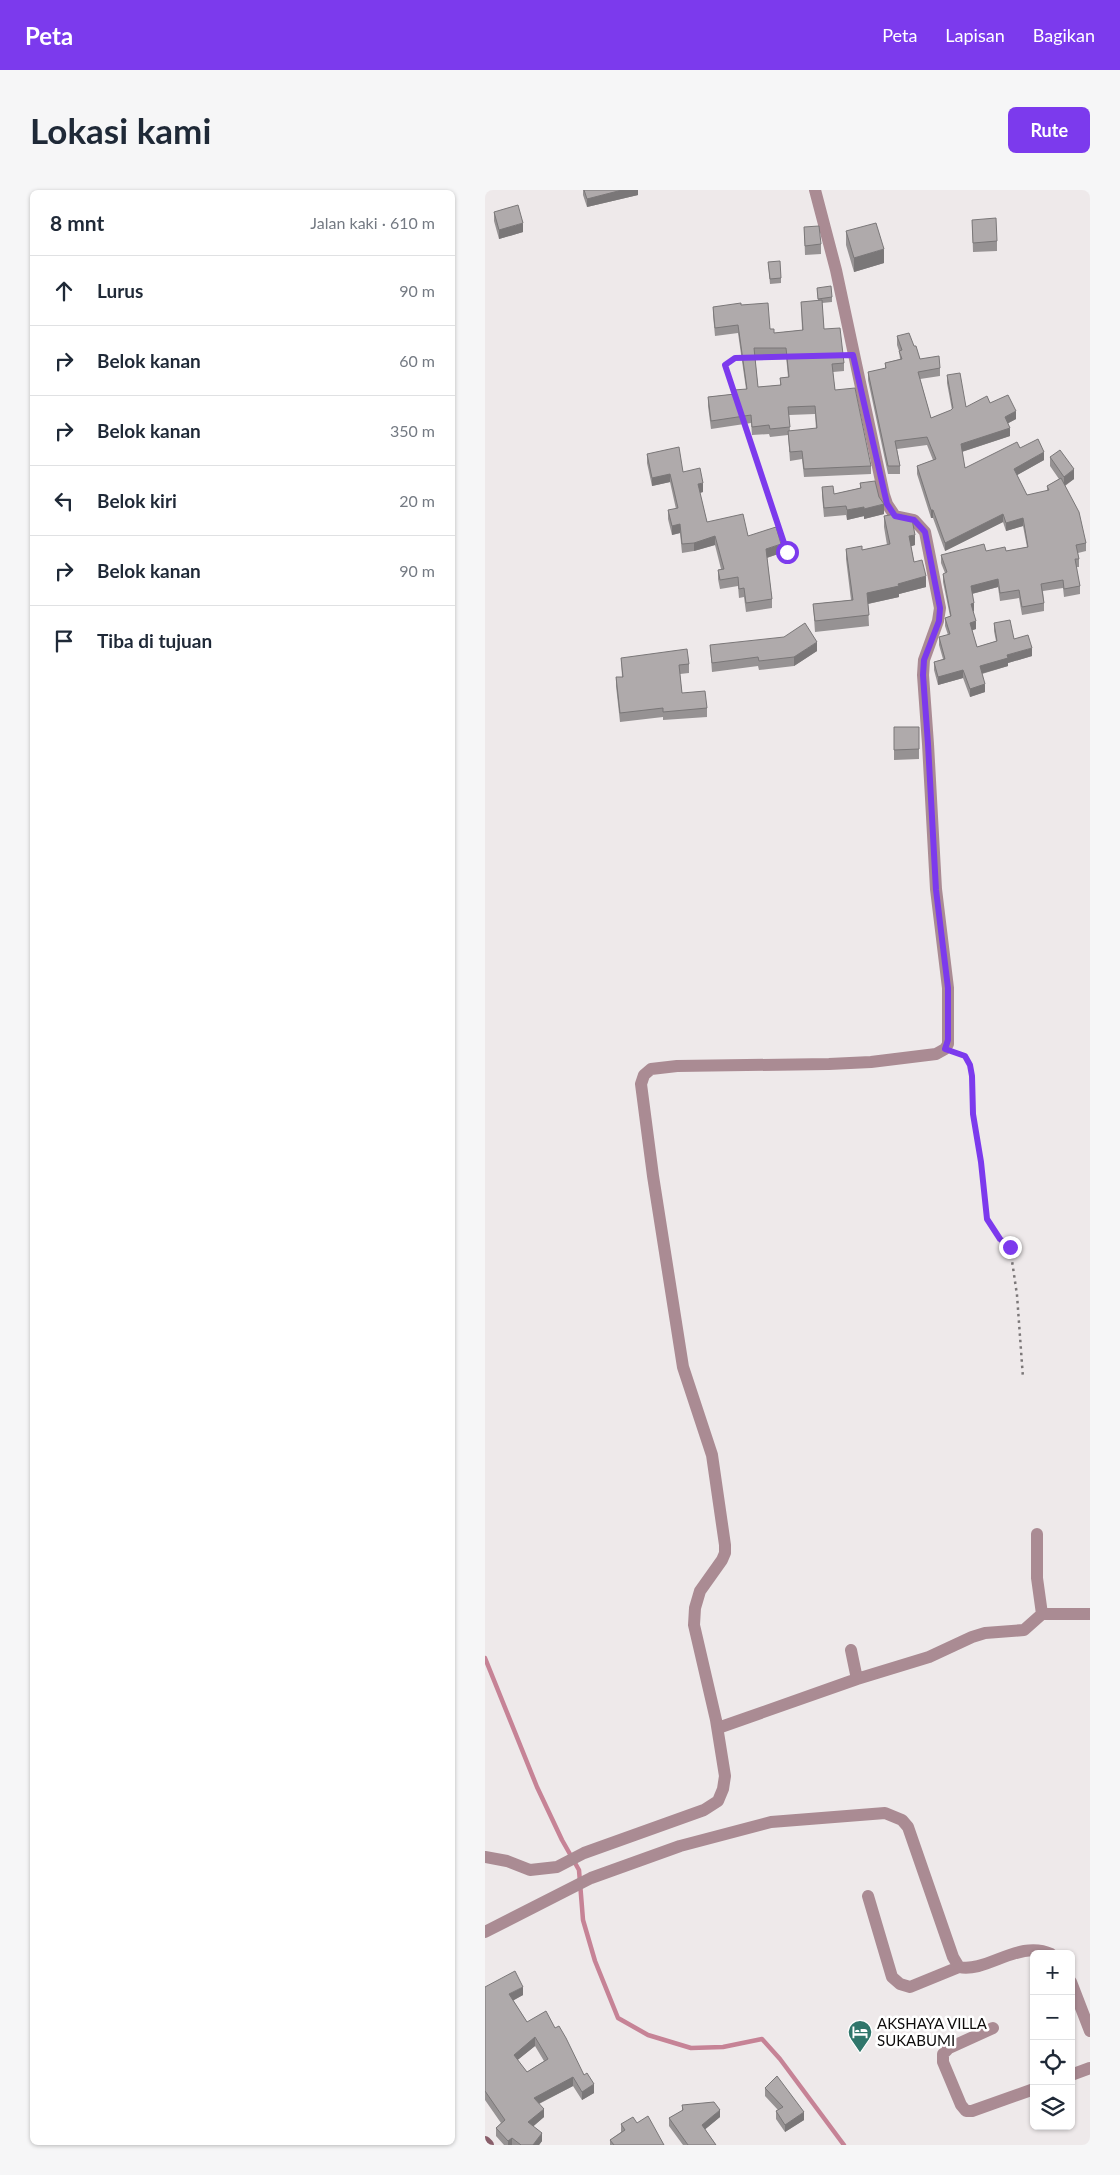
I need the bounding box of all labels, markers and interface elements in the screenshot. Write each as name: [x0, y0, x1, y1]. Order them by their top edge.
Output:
text: Peta: [25, 21, 73, 50]
text: Peta: [882, 24, 917, 46]
text: Lapisan: [945, 24, 1005, 46]
text: Bagikan: [1033, 24, 1095, 46]
button: Rute: [1008, 107, 1090, 153]
text: Lokasi kami: [30, 109, 211, 151]
text: 8 mnt: [50, 210, 104, 235]
text: Jalan kaki · 610 m: [310, 213, 435, 232]
icon: ahead: [50, 277, 78, 305]
text: Lurus: [97, 279, 143, 302]
text: 90 m: [399, 281, 435, 300]
icon: right: [50, 347, 78, 375]
text: Belok kanan: [97, 349, 201, 372]
text: 60 m: [399, 351, 435, 370]
icon: right: [50, 417, 78, 445]
text: Belok kanan: [97, 419, 201, 442]
text: 350 m: [390, 421, 435, 440]
icon: left: [50, 487, 78, 515]
text: Belok kiri: [97, 489, 177, 512]
text: 20 m: [399, 491, 435, 510]
route start: [776, 541, 799, 564]
icon: right: [50, 557, 78, 585]
text: Belok kanan: [97, 559, 201, 582]
text: 90 m: [399, 561, 435, 580]
icon: arrive: [50, 627, 78, 655]
text: Tiba di tujuan: [97, 629, 212, 652]
route end: [999, 1236, 1022, 1259]
map controls: [1030, 1950, 1075, 2130]
button: +: [1030, 1950, 1075, 1995]
button: −: [1030, 1995, 1075, 2040]
place label: AKSHAYA VILLA SUKABUMI: [877, 2014, 988, 2049]
hotel icon: AKSHAYA VILLA SUKABUMI: [847, 2019, 873, 2053]
button: locate: [1030, 2040, 1075, 2085]
button: layers: [1030, 2085, 1075, 2130]

